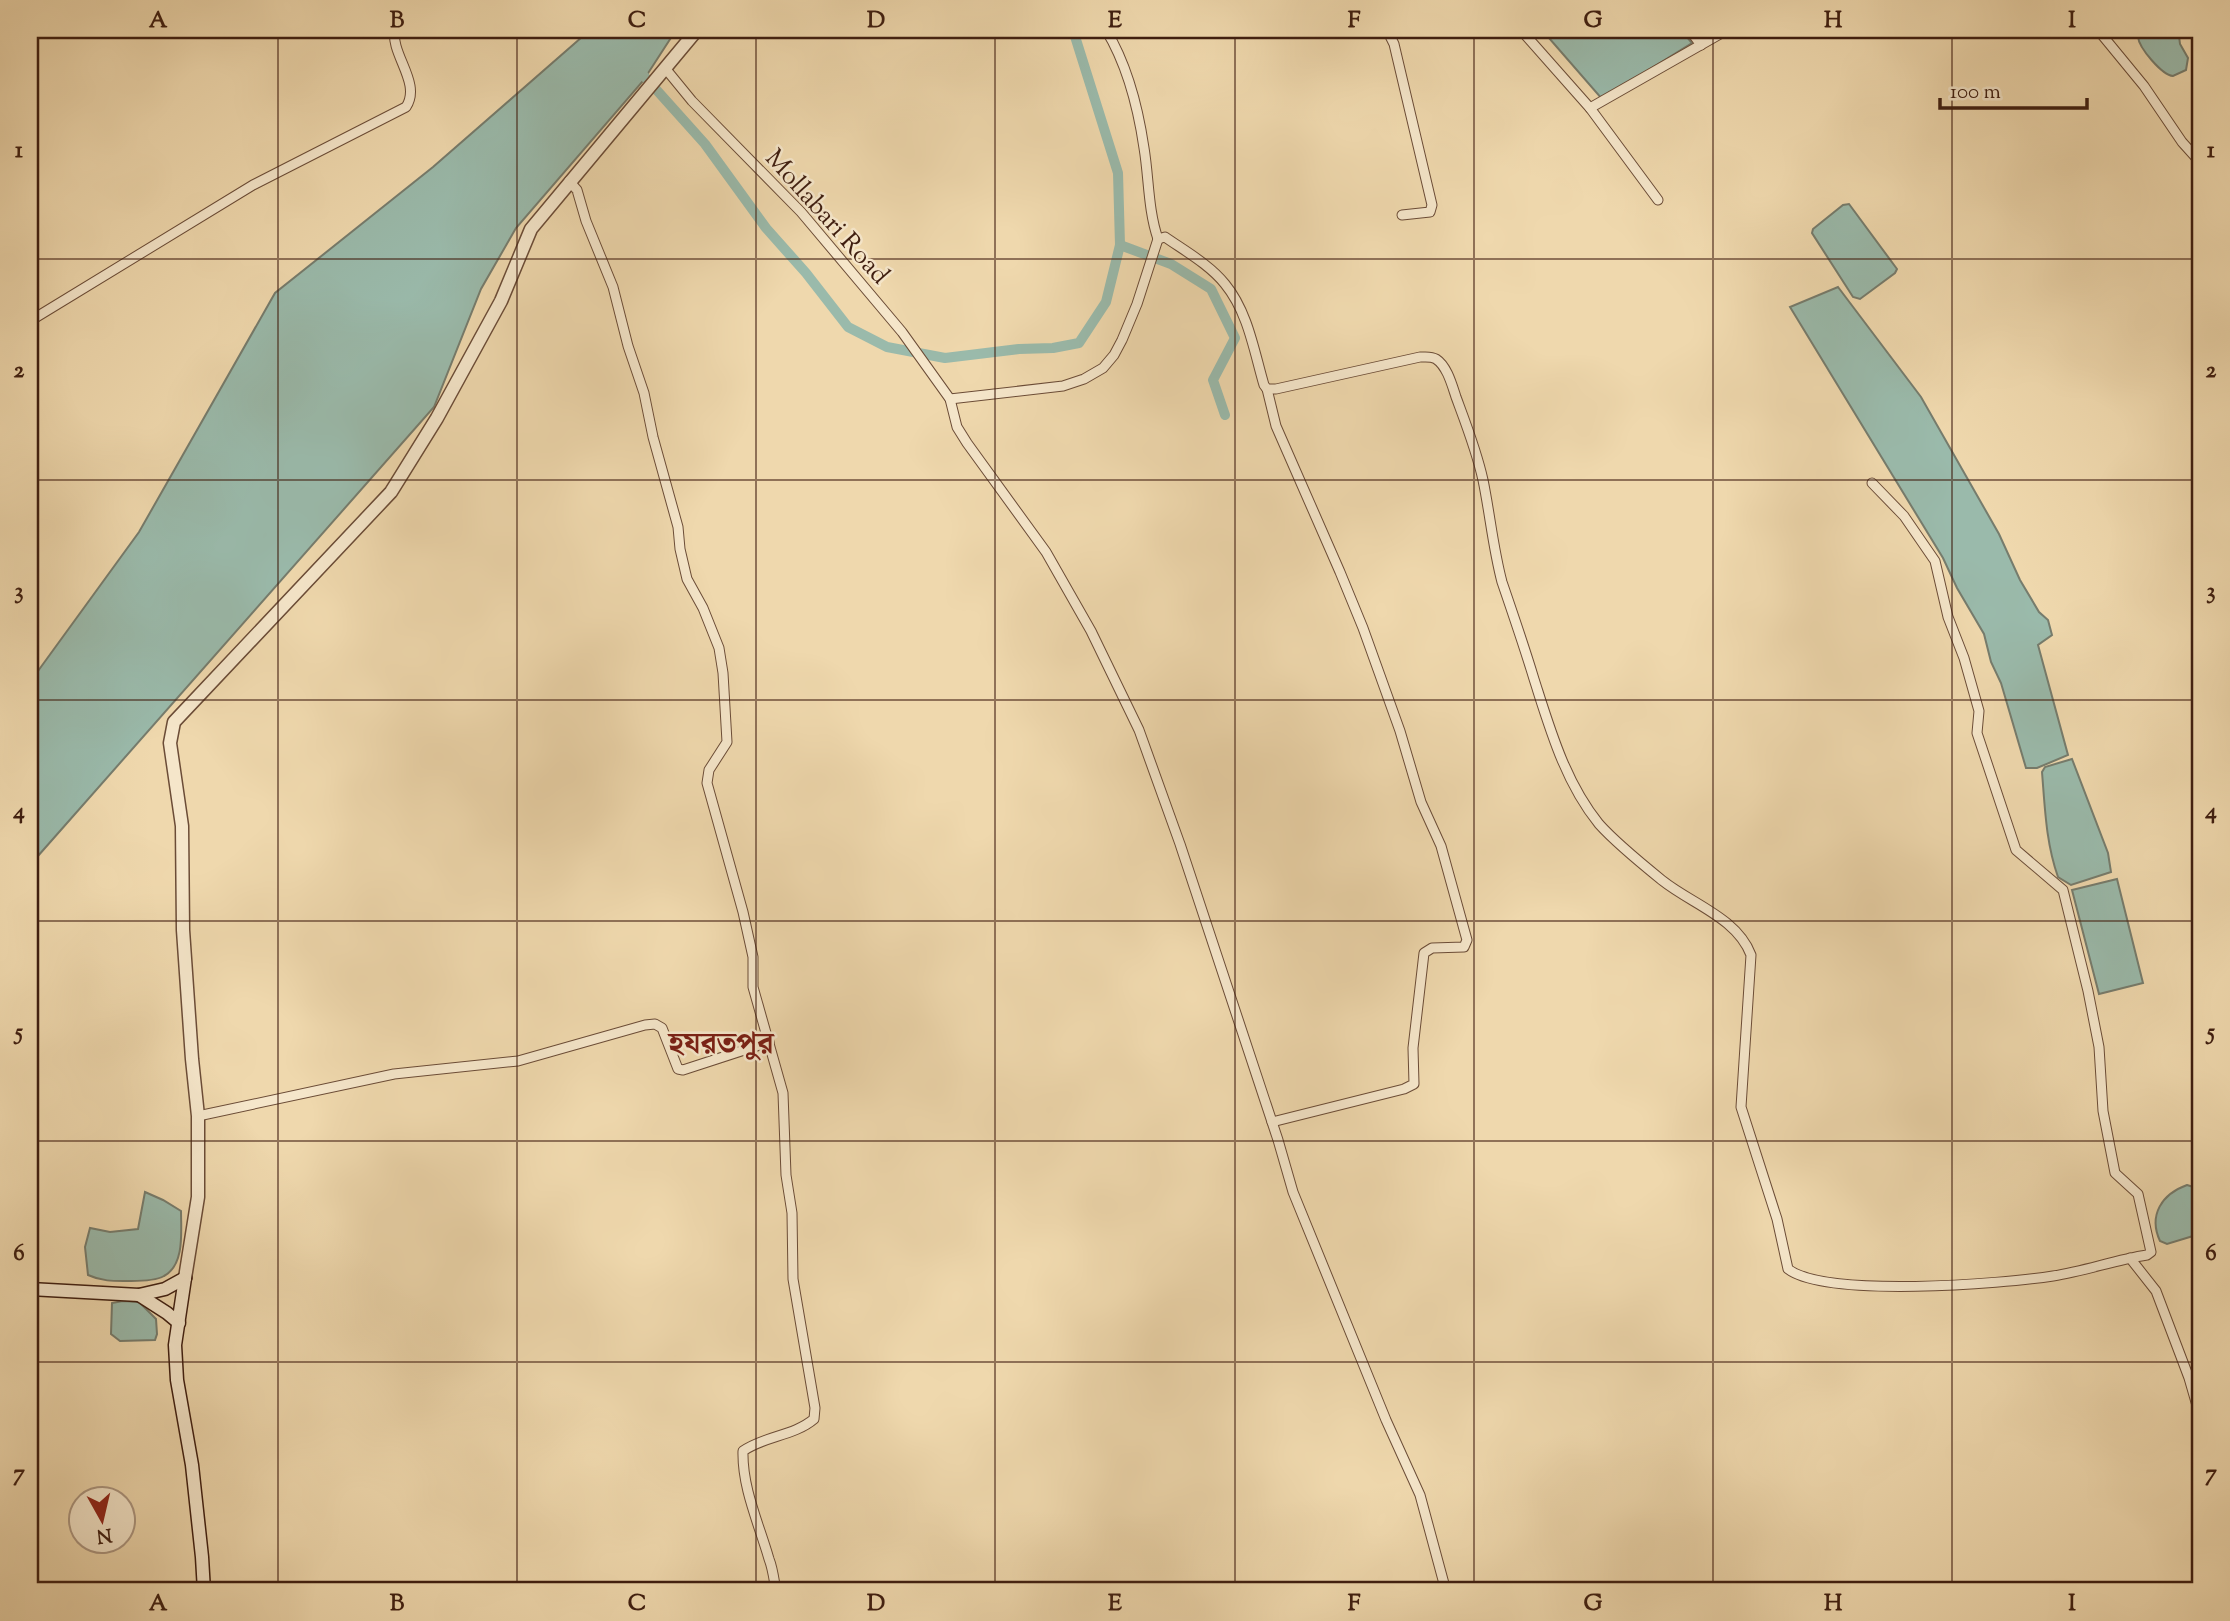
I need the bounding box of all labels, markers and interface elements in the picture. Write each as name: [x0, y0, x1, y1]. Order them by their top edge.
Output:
text: A: [149, 5, 168, 38]
text: B: [390, 5, 405, 38]
text: C: [628, 5, 646, 38]
text: D: [867, 5, 885, 38]
text: E: [1108, 5, 1122, 38]
text: F: [1348, 5, 1361, 38]
text: G: [1584, 5, 1603, 38]
text: H: [1824, 5, 1843, 38]
text: I: [2068, 5, 2076, 38]
scale bar: [1940, 66, 2086, 110]
text: 100 m: [1950, 78, 2001, 108]
text: 1: [15, 135, 23, 168]
text: 1: [2207, 135, 2215, 168]
street label: Mollabari Road: [755, 142, 897, 294]
text: 2: [14, 355, 25, 388]
text: 2: [2206, 355, 2217, 388]
text: 3: [14, 576, 24, 609]
text: 3: [2206, 576, 2216, 609]
text: 4: [12, 796, 25, 829]
text: 4: [2204, 796, 2217, 829]
text: 5: [13, 1017, 23, 1050]
text: 5: [2205, 1017, 2215, 1050]
district label: হযরতপুর: [666, 1024, 775, 1067]
text: 6: [13, 1238, 25, 1271]
text: 6: [2205, 1238, 2217, 1271]
text: 7: [13, 1458, 25, 1491]
text: 7: [2205, 1458, 2217, 1491]
north arrow: [66, 1484, 136, 1554]
text: N: [95, 1520, 113, 1549]
text: A: [149, 1588, 168, 1621]
text: B: [390, 1588, 405, 1621]
text: C: [628, 1588, 646, 1621]
text: D: [867, 1588, 885, 1621]
text: E: [1108, 1588, 1122, 1621]
text: F: [1348, 1588, 1361, 1621]
text: G: [1584, 1588, 1603, 1621]
text: H: [1824, 1588, 1843, 1621]
text: I: [2068, 1588, 2076, 1621]

